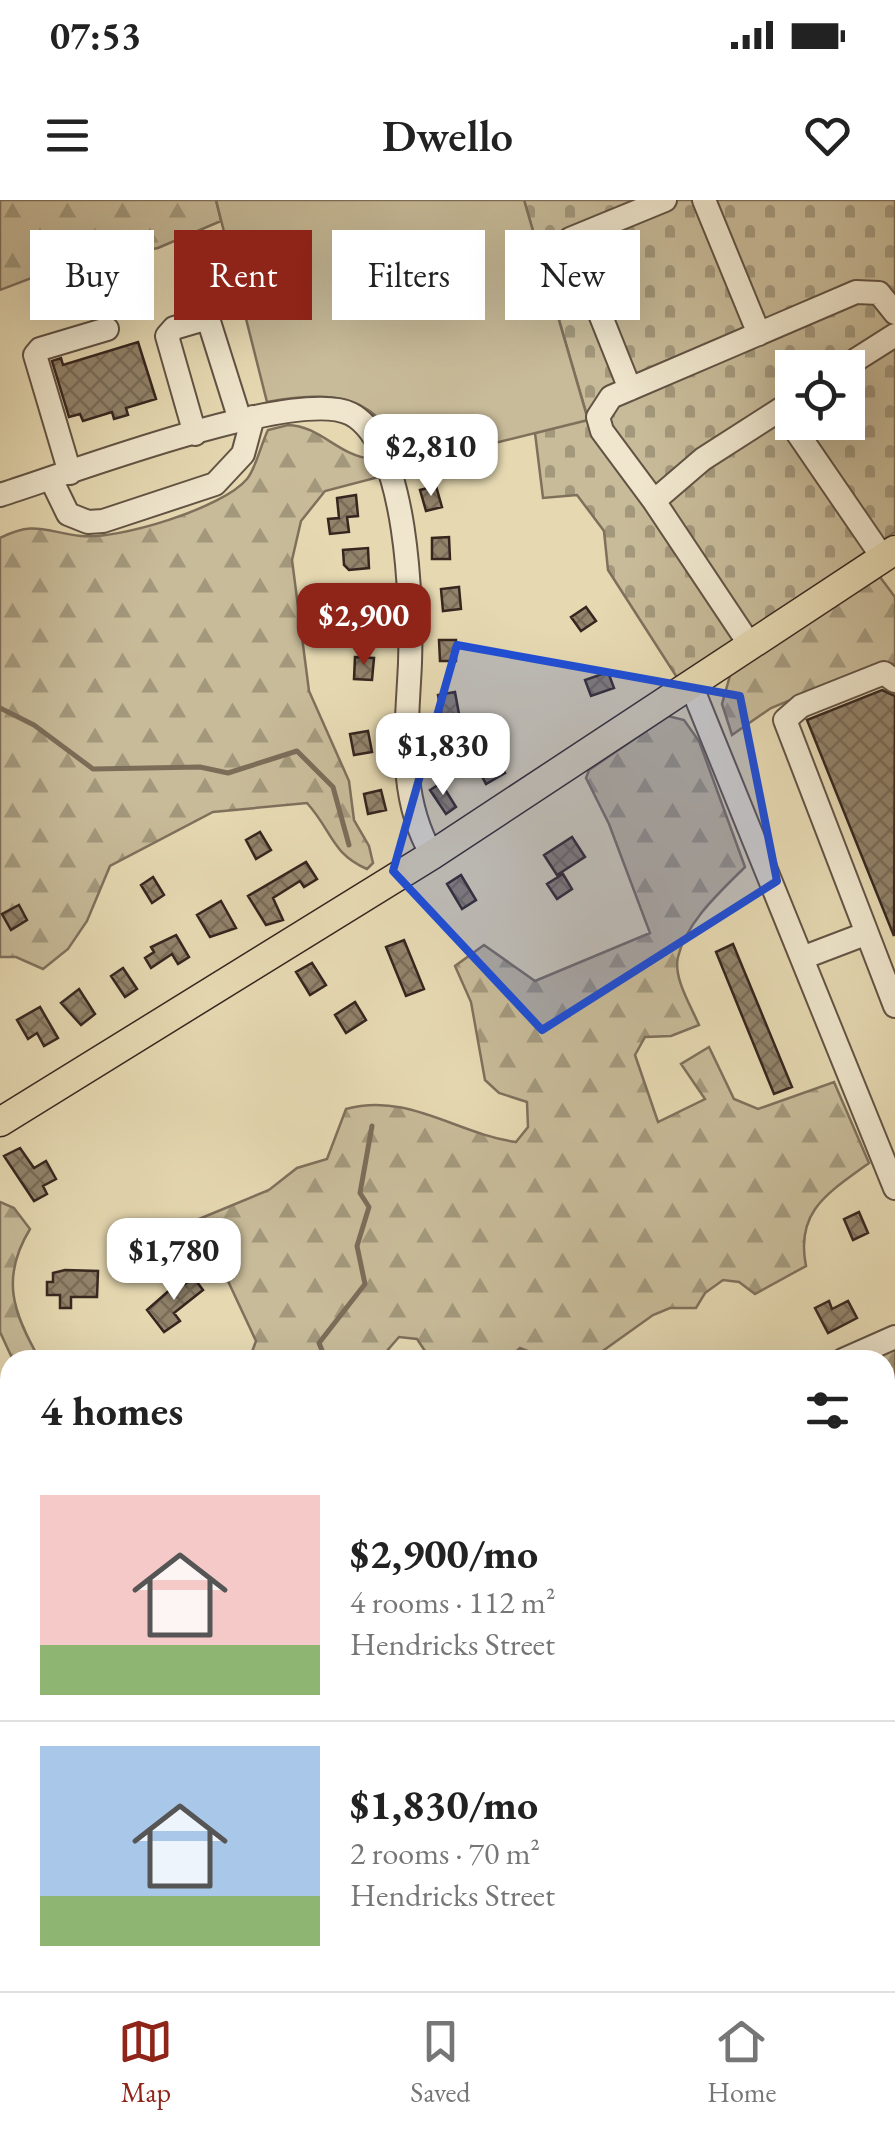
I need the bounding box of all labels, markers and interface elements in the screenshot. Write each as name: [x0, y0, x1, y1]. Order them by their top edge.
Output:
text: 07:53: [50, 11, 141, 60]
text: Dwello: [382, 106, 513, 164]
icon: menu: [40, 108, 95, 163]
icon: heart: [800, 108, 855, 163]
chip: Buy: [30, 230, 154, 320]
chip: Rent: [174, 230, 312, 320]
chip: Filters: [332, 230, 485, 320]
chip: New: [505, 230, 640, 320]
map controls: [775, 350, 865, 440]
button: locate: [775, 350, 865, 440]
pin: $2,810: [350, 414, 512, 499]
text: $2,810: [386, 425, 476, 467]
pin: $2,900: [283, 583, 445, 668]
text: $2,900: [319, 594, 409, 636]
pin: $1,830: [362, 713, 524, 798]
text: $1,830: [398, 724, 488, 766]
pin: $1,780: [93, 1218, 255, 1303]
text: $1,780: [129, 1229, 219, 1271]
text: 4 homes: [40, 1383, 183, 1438]
icon: filters: [800, 1383, 855, 1438]
text: $2,900/mo: [350, 1526, 538, 1581]
icon: home: [120, 1535, 240, 1655]
text: 4 rooms · 112 m²: [350, 1581, 556, 1623]
text: Hendricks Street: [350, 1623, 555, 1665]
text: $1,830/mo: [350, 1777, 538, 1832]
icon: home: [120, 1786, 240, 1906]
text: 2 rooms · 70 m²: [350, 1832, 540, 1874]
text: Hendricks Street: [350, 1874, 555, 1916]
tab: Map: [118, 2014, 173, 2110]
tab: Saved: [410, 2014, 470, 2110]
tab: Home: [707, 2014, 777, 2110]

